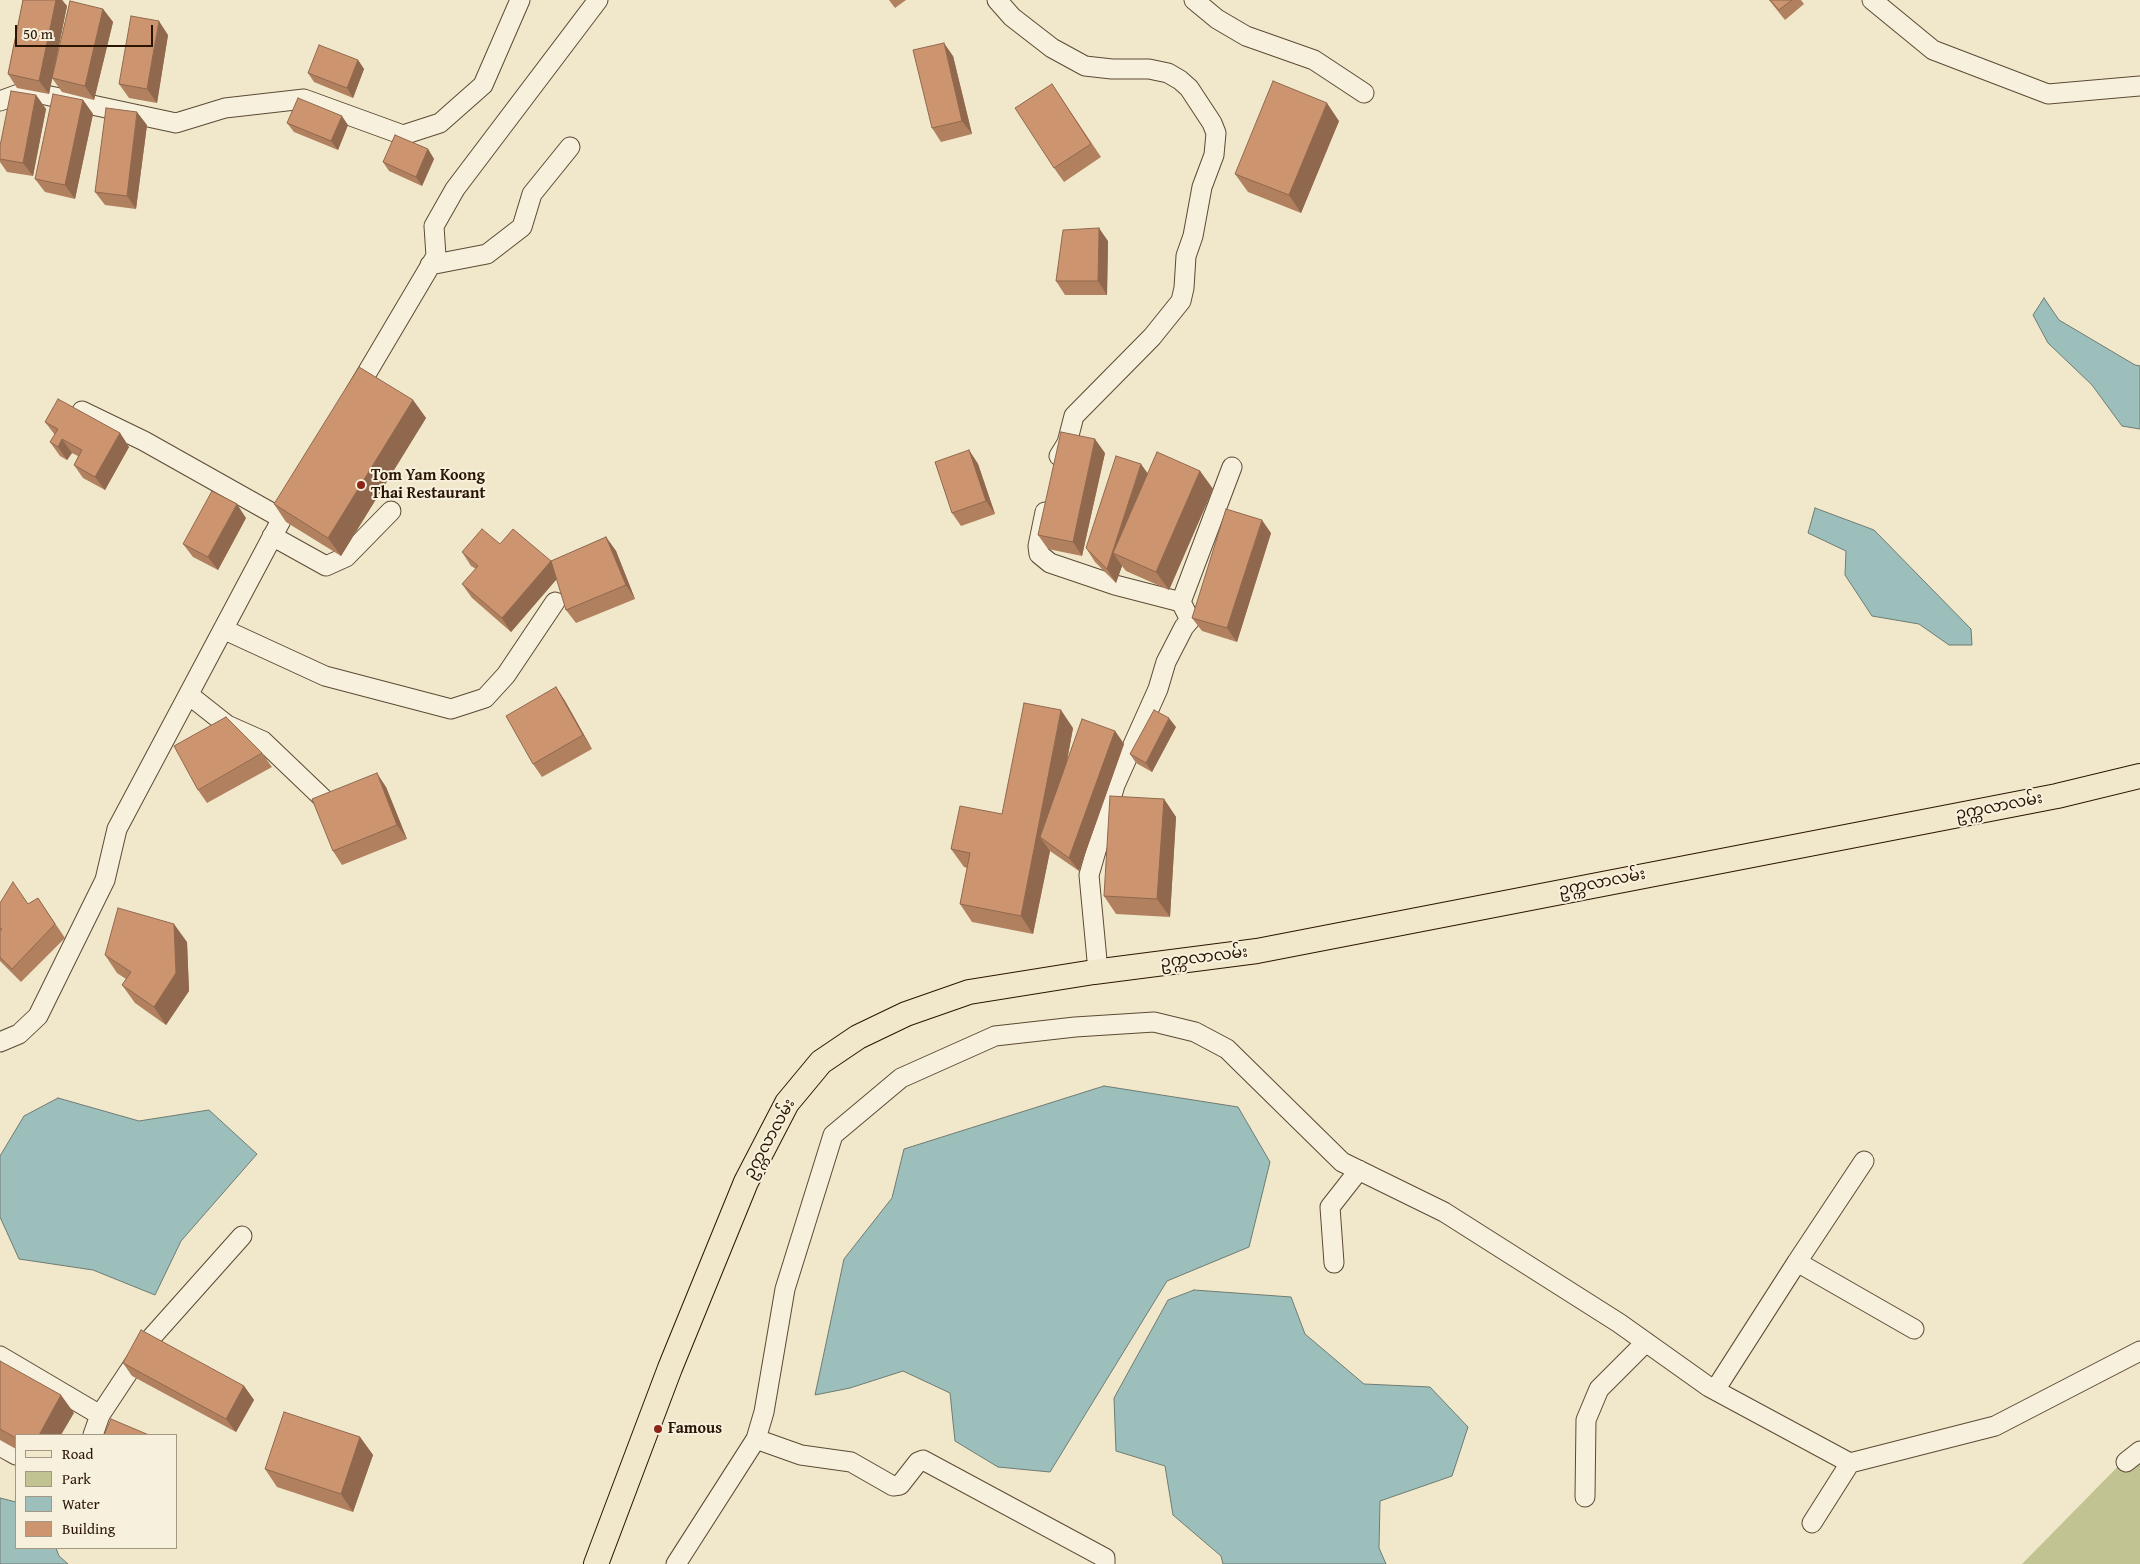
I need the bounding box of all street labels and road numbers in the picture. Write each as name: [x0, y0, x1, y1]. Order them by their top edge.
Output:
street label: ဥက္ကလာလမ်း: [1954, 789, 2044, 825]
street label: ဥက္ကလာလမ်း: [1557, 865, 1647, 901]
street label: ဥက္ကလာလမ်း: [1159, 943, 1249, 973]
street label: ဥက္ကလာလမ်း: [740, 1096, 800, 1182]

